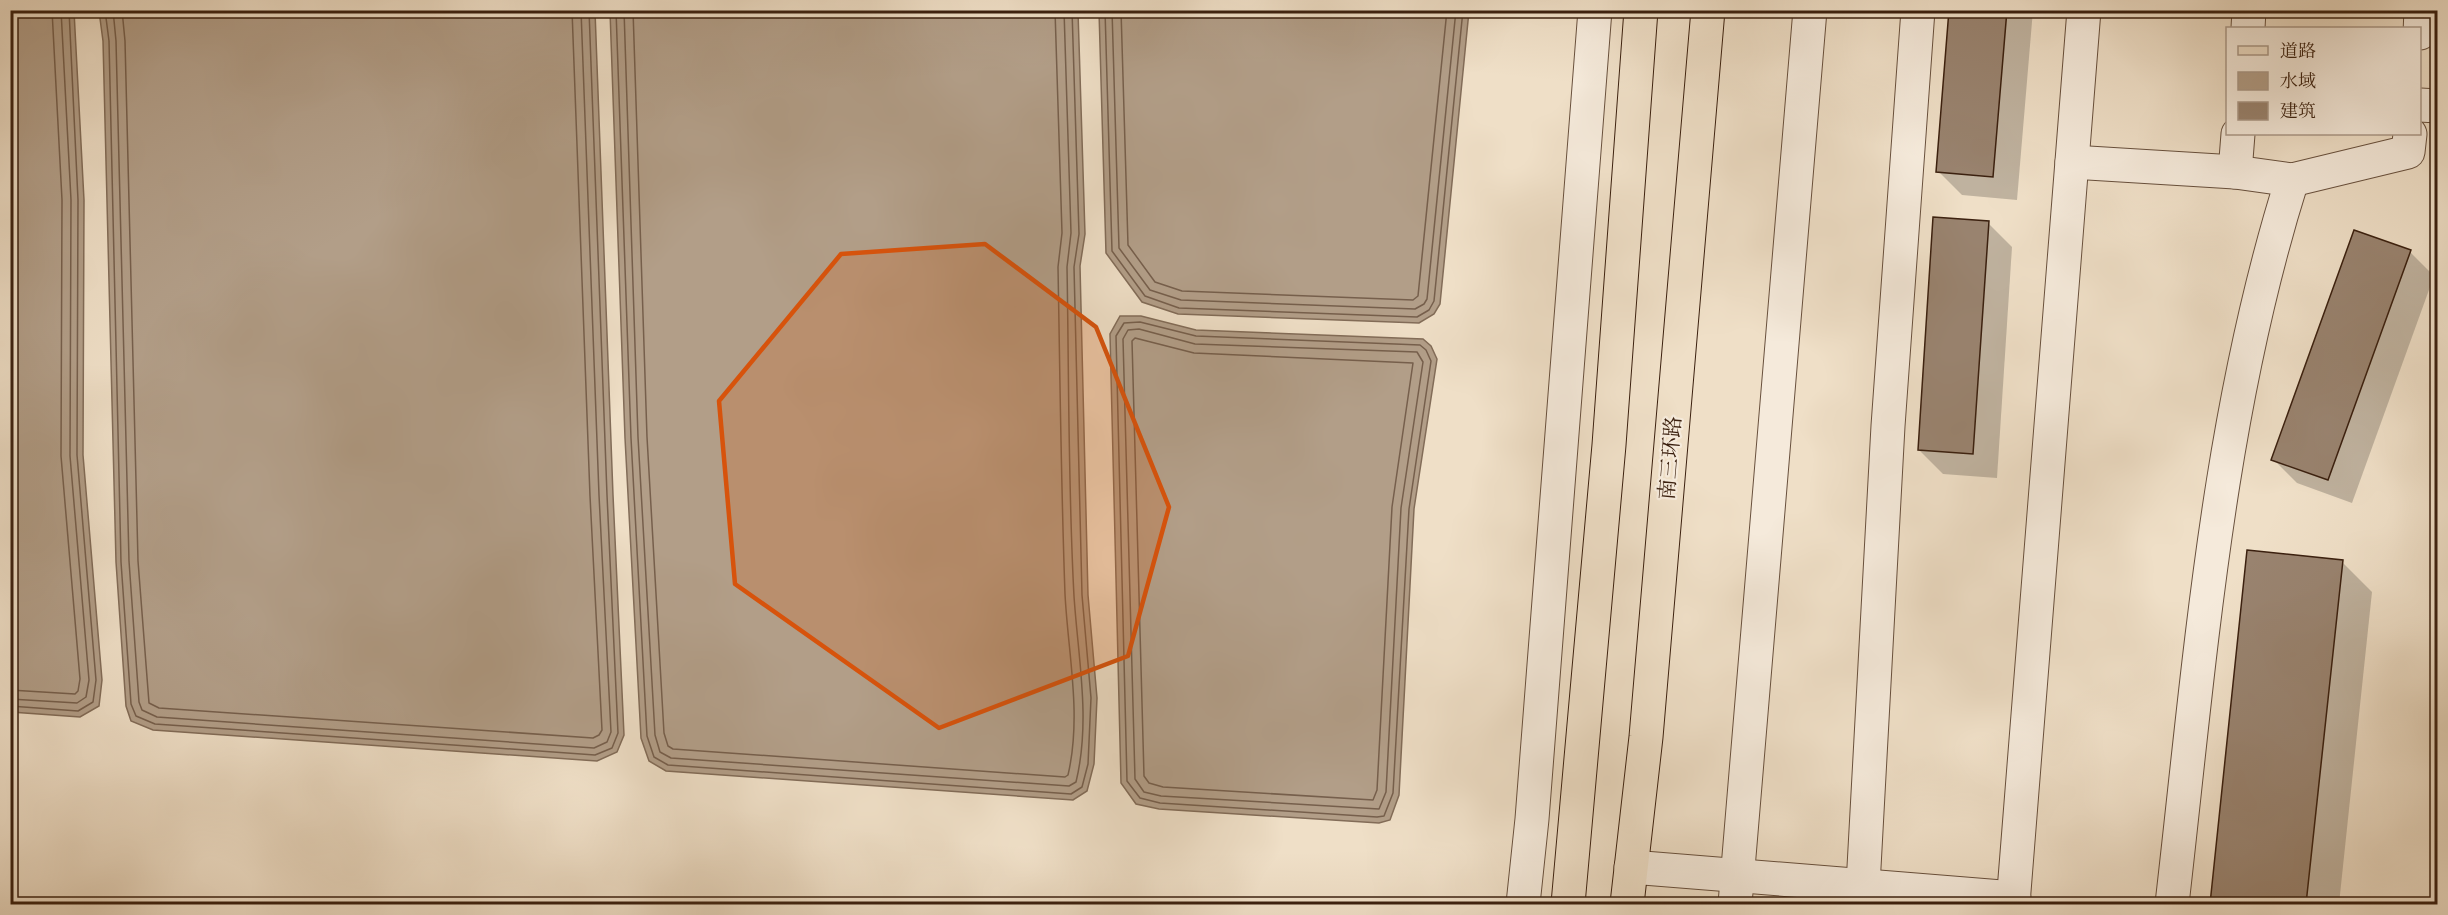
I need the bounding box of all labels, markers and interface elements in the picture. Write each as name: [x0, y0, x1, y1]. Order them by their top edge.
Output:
legend: [2226, 27, 2421, 135]
text: 道路: [2280, 39, 2316, 63]
text: 水域: [2280, 69, 2316, 93]
text: 建筑: [2280, 99, 2316, 123]
street label: 南三环路: [1652, 415, 1688, 501]

